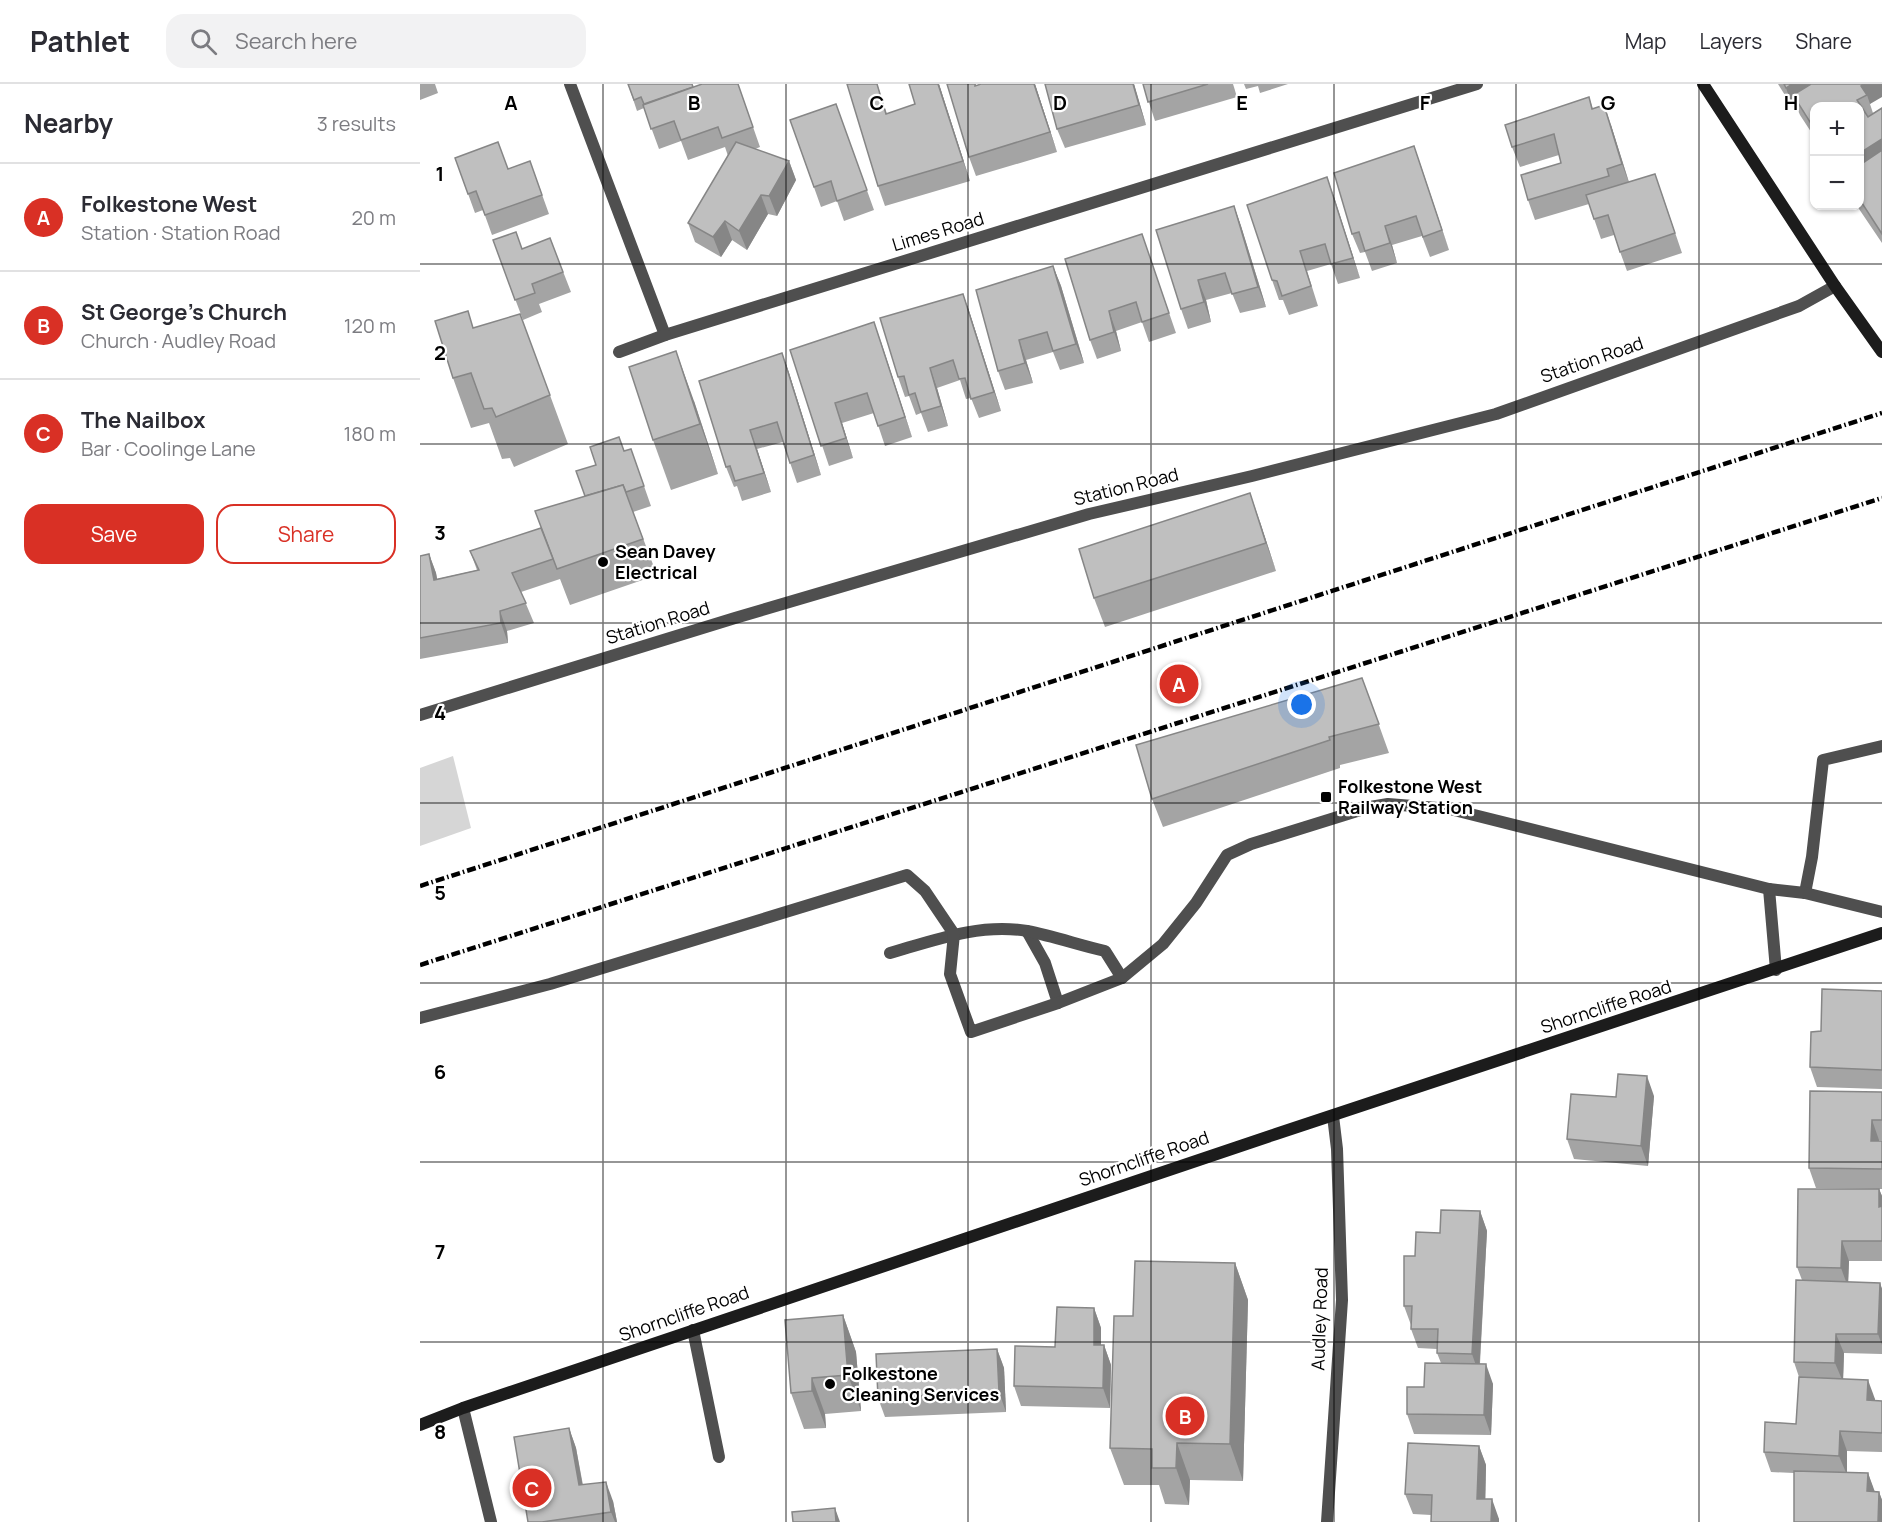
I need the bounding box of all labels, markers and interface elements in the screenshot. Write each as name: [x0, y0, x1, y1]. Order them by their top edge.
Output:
search box: [166, 14, 586, 68]
text: Pathlet: [30, 22, 130, 60]
icon: search: [187, 25, 220, 58]
text: Search here: [235, 26, 357, 56]
text: Map: [1625, 27, 1666, 55]
text: Layers: [1699, 27, 1762, 55]
text: Share: [1795, 27, 1852, 55]
text: A: [504, 89, 518, 116]
text: B: [688, 89, 701, 116]
text: C: [870, 89, 884, 116]
text: D: [1053, 89, 1067, 116]
text: E: [1236, 89, 1248, 116]
text: F: [1420, 89, 1431, 116]
text: G: [1601, 89, 1616, 116]
text: H: [1784, 89, 1798, 116]
map controls: [1810, 102, 1864, 210]
button: +: [1810, 102, 1864, 156]
text: Nearby: [24, 105, 113, 141]
text: 3 results: [317, 110, 396, 137]
button: −: [1810, 156, 1864, 210]
text: 1: [436, 160, 444, 187]
text: Folkestone West: [81, 189, 257, 219]
text: A: [37, 204, 50, 231]
text: 20 m: [351, 204, 396, 231]
street label: Limes Road: [889, 206, 987, 256]
text: Station · Station Road: [81, 219, 281, 246]
text: St George's Church: [81, 297, 287, 327]
text: B: [37, 312, 50, 339]
text: 120 m: [344, 312, 396, 339]
text: Church · Audley Road: [81, 327, 276, 354]
street label: Station Road: [1537, 330, 1646, 388]
text: 2: [434, 339, 446, 366]
text: The Nailbox: [81, 405, 206, 435]
text: C: [36, 420, 51, 447]
text: 180 m: [343, 420, 396, 447]
text: Bar · Coolinge Lane: [81, 435, 256, 462]
street label: Station Road: [1071, 461, 1181, 511]
button: Save: [24, 504, 204, 564]
button: Share: [216, 504, 396, 564]
text: 3: [434, 519, 446, 546]
place label: Sean Davey Electrical: [615, 539, 716, 584]
marker: Sean Davey Electrical: [596, 555, 610, 569]
street label: Station Road: [603, 595, 713, 649]
pin: A: [1160, 662, 1198, 706]
your location: [1287, 690, 1316, 719]
text: 4: [434, 699, 446, 726]
place label: Folkestone West Railway Station: [1338, 774, 1482, 819]
marker: Folkestone West Railway Station: [1319, 790, 1333, 804]
text: 5: [434, 879, 446, 906]
street label: Shorncliffe Road: [1537, 974, 1674, 1038]
text: 6: [434, 1058, 446, 1085]
street label: Shorncliffe Road: [1075, 1125, 1212, 1192]
text: 7: [435, 1238, 445, 1265]
street label: Audley Road: [1305, 1267, 1333, 1371]
street label: Shorncliffe Road: [615, 1280, 752, 1347]
place label: Folkestone Cleaning Services: [842, 1361, 999, 1406]
marker: Folkestone Cleaning Services: [823, 1377, 837, 1391]
pin: B: [1166, 1394, 1204, 1438]
text: 8: [434, 1418, 446, 1445]
pin: C: [512, 1466, 552, 1510]

